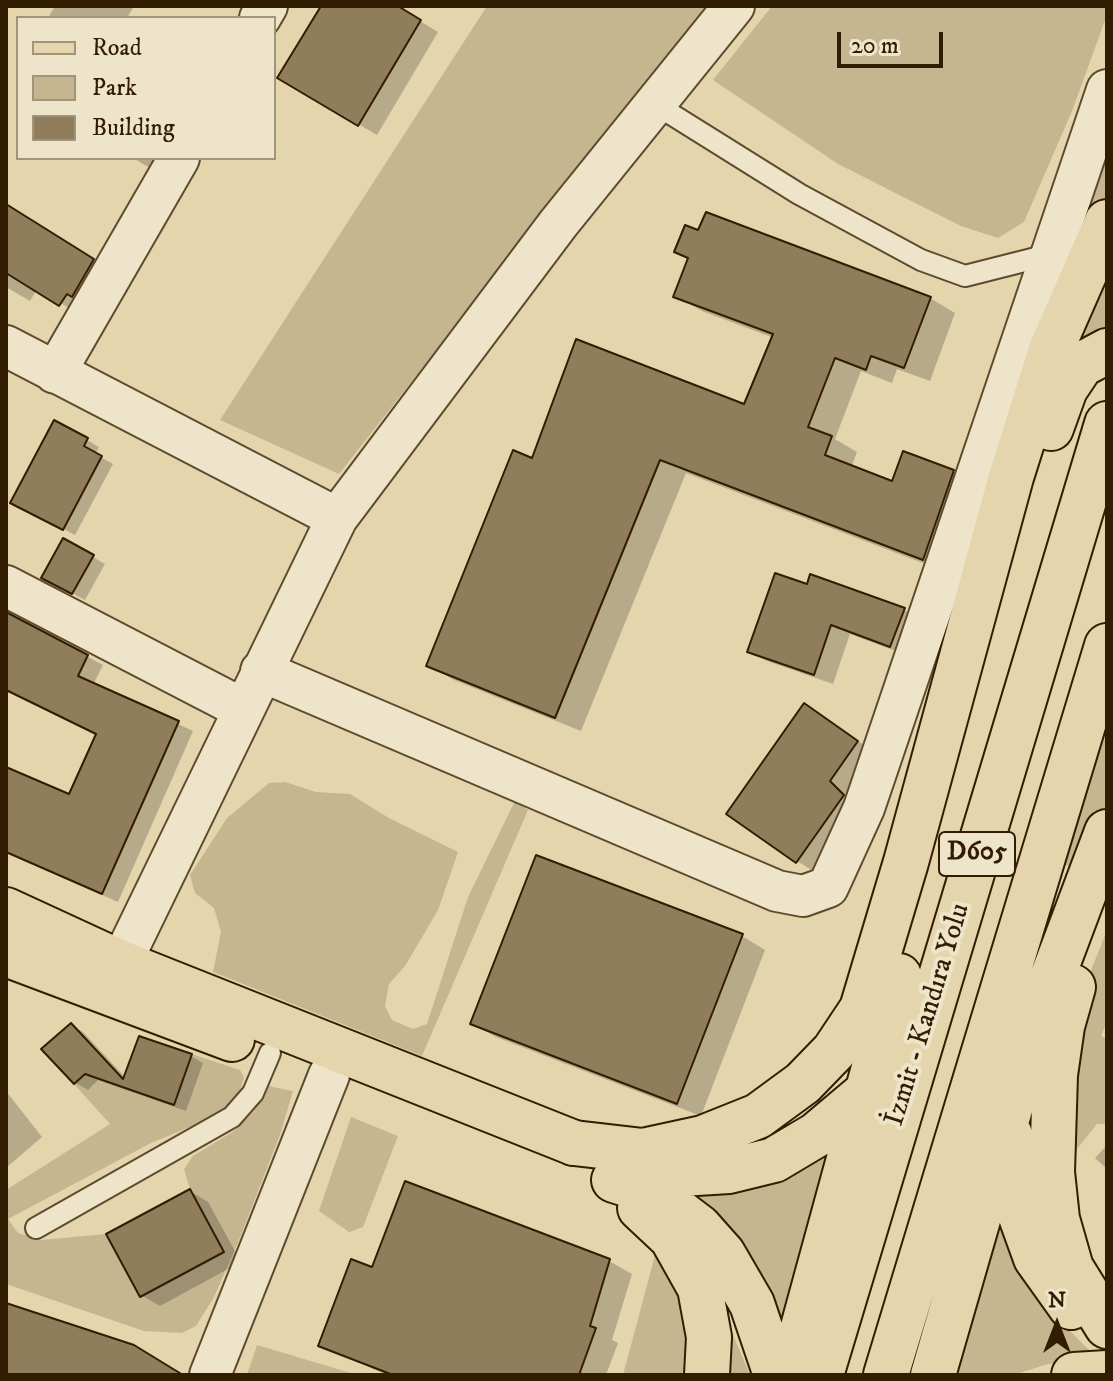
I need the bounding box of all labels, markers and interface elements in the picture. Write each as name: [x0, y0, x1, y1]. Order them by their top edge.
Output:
legend: [16, 16, 276, 160]
scale bar: [841, 16, 947, 66]
text: 20 m: [851, 31, 899, 61]
text: Road: [92, 33, 142, 63]
text: Park: [92, 73, 137, 103]
text: Building: [92, 113, 175, 143]
road number: D605: [939, 832, 1015, 876]
street label: İzmit - Kandıra Yolu: [879, 900, 979, 1130]
north arrow: [1017, 1285, 1097, 1365]
text: N: [1048, 1287, 1066, 1314]

